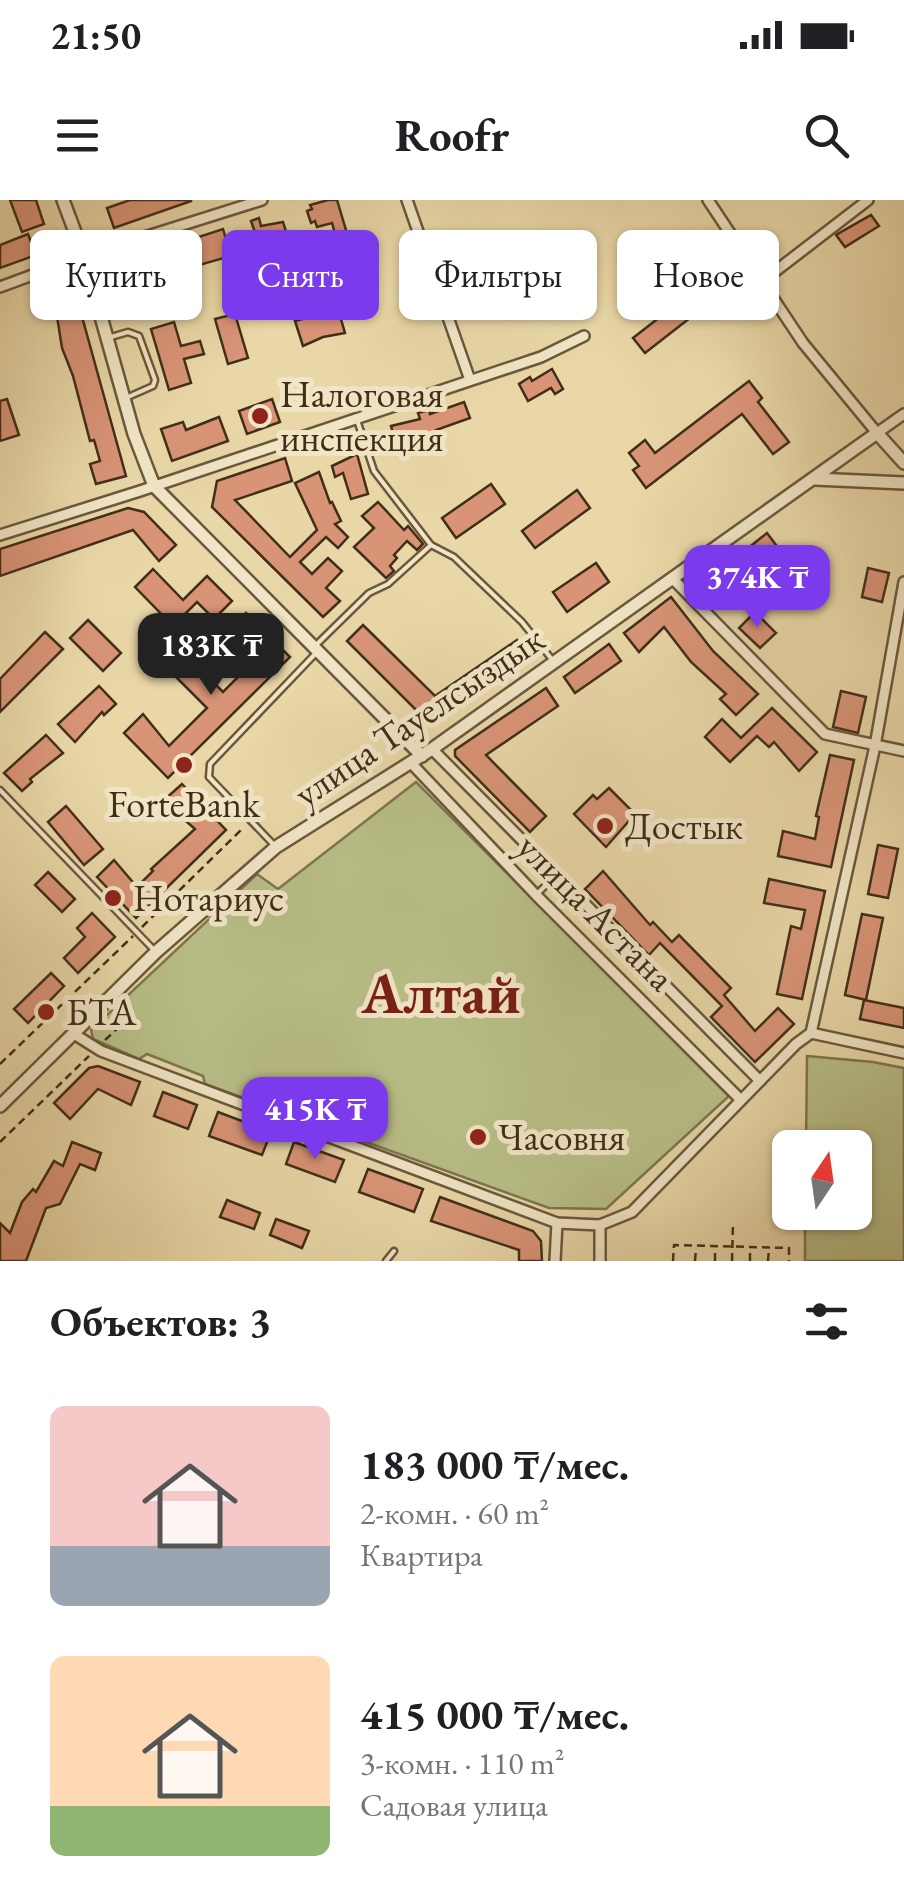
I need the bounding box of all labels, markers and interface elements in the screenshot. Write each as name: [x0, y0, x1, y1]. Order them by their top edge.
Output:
text: 21:50: [50, 11, 141, 60]
text: Roofr: [395, 106, 509, 164]
icon: menu: [50, 108, 105, 163]
icon: search: [799, 108, 854, 163]
chip: Купить: [30, 230, 202, 320]
chip: Снять: [222, 230, 379, 320]
chip: Фильтры: [399, 230, 597, 320]
chip: Новое: [617, 230, 779, 320]
place label: Налоговая инспекция: [280, 369, 444, 462]
marker: Налоговая инспекция: [249, 405, 271, 427]
pin: 374K ₸: [676, 545, 838, 630]
text: 374K ₸: [706, 556, 808, 598]
pin: 183K ₸: [130, 613, 292, 698]
street label: улица Тауелсыздык: [284, 614, 554, 818]
text: 183K ₸: [160, 624, 262, 666]
marker: ForteBank: [173, 754, 195, 776]
place label: ForteBank: [108, 779, 261, 828]
place label: Достык: [625, 801, 743, 850]
marker: Достык: [594, 815, 616, 837]
street label: улица Астана: [507, 822, 686, 1002]
place label: Нотариус: [133, 873, 284, 922]
marker: Нотариус: [102, 887, 124, 909]
district label: Алтай: [360, 955, 521, 1030]
place label: БТА: [66, 987, 137, 1036]
marker: БТА: [35, 1001, 57, 1023]
pin: 415K ₸: [234, 1077, 396, 1162]
text: 415K ₸: [264, 1088, 366, 1130]
place label: Часовня: [498, 1112, 625, 1161]
marker: Часовня: [467, 1126, 489, 1148]
north arrow: [772, 1130, 872, 1230]
map controls: [772, 1130, 872, 1230]
text: Объектов: 3: [50, 1294, 271, 1349]
icon: filters: [799, 1294, 854, 1349]
text: 183 000 ₸/мес.: [360, 1437, 629, 1492]
icon: home: [130, 1446, 250, 1566]
text: 2-комн. · 60 m²: [360, 1492, 549, 1534]
text: Квартира: [360, 1534, 483, 1576]
text: 415 000 ₸/мес.: [360, 1687, 629, 1742]
icon: home: [130, 1696, 250, 1816]
text: 3-комн. · 110 m²: [360, 1742, 565, 1784]
text: Садовая улица: [360, 1784, 548, 1826]

